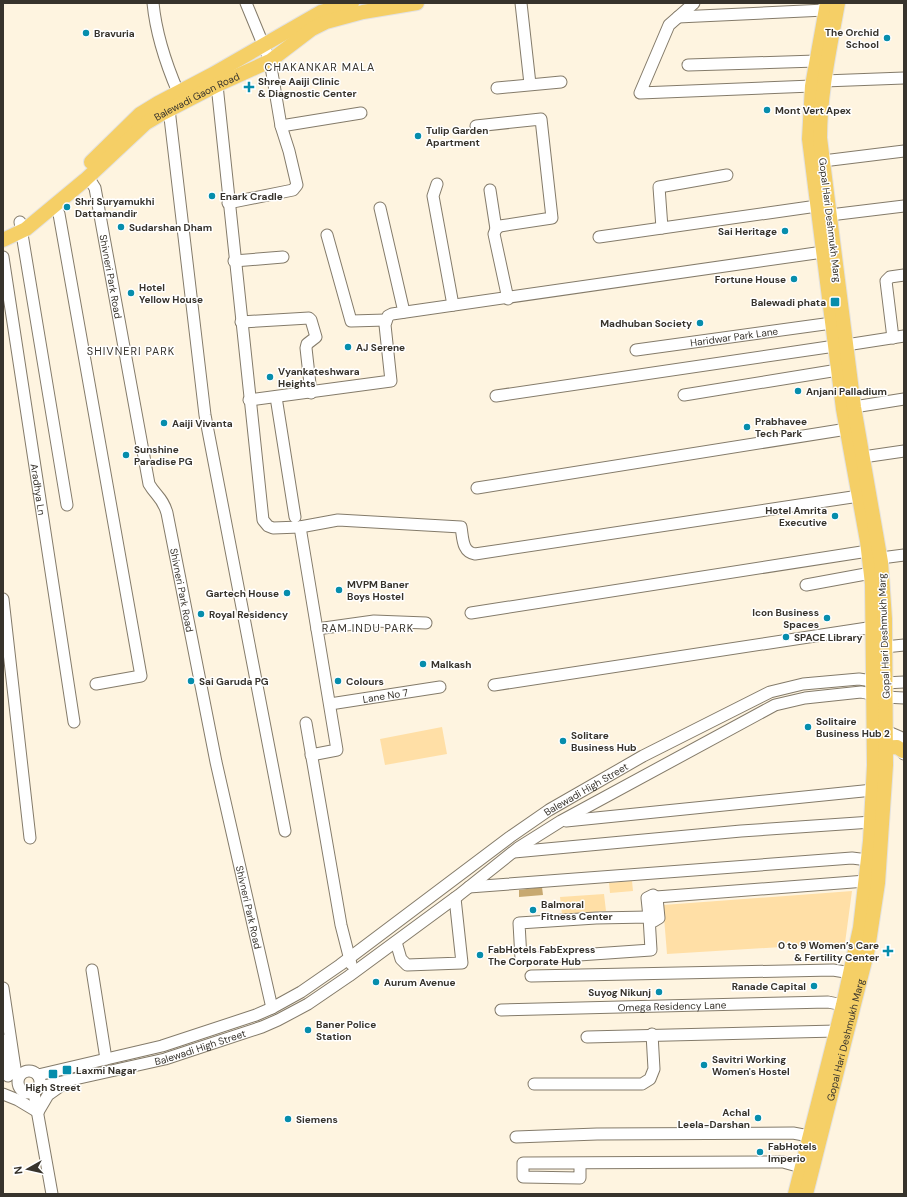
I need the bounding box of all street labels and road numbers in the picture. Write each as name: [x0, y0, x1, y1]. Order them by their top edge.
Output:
street label: Balewadi Gaon Road: [152, 69, 241, 123]
street label: Gopal Hari Deshmukh Marg: [816, 157, 844, 284]
street label: Shivneri Park Road: [97, 233, 125, 320]
street label: Haridwar Park Lane: [689, 324, 779, 349]
street label: Aradhya Ln: [28, 463, 49, 516]
street label: Shivneri Park Road: [168, 547, 197, 633]
street label: Gopal Hari Deshmukh Marg: [875, 573, 893, 699]
street label: Lane No 7: [362, 686, 409, 705]
street label: Balewadi High Street: [541, 760, 630, 818]
street label: Shivneri Park Road: [233, 864, 265, 950]
street label: Gopal Hari Deshmukh Marg: [823, 977, 867, 1102]
street label: Omega Residency Lane: [617, 998, 727, 1014]
street label: Balewadi High Street: [153, 1026, 247, 1068]

